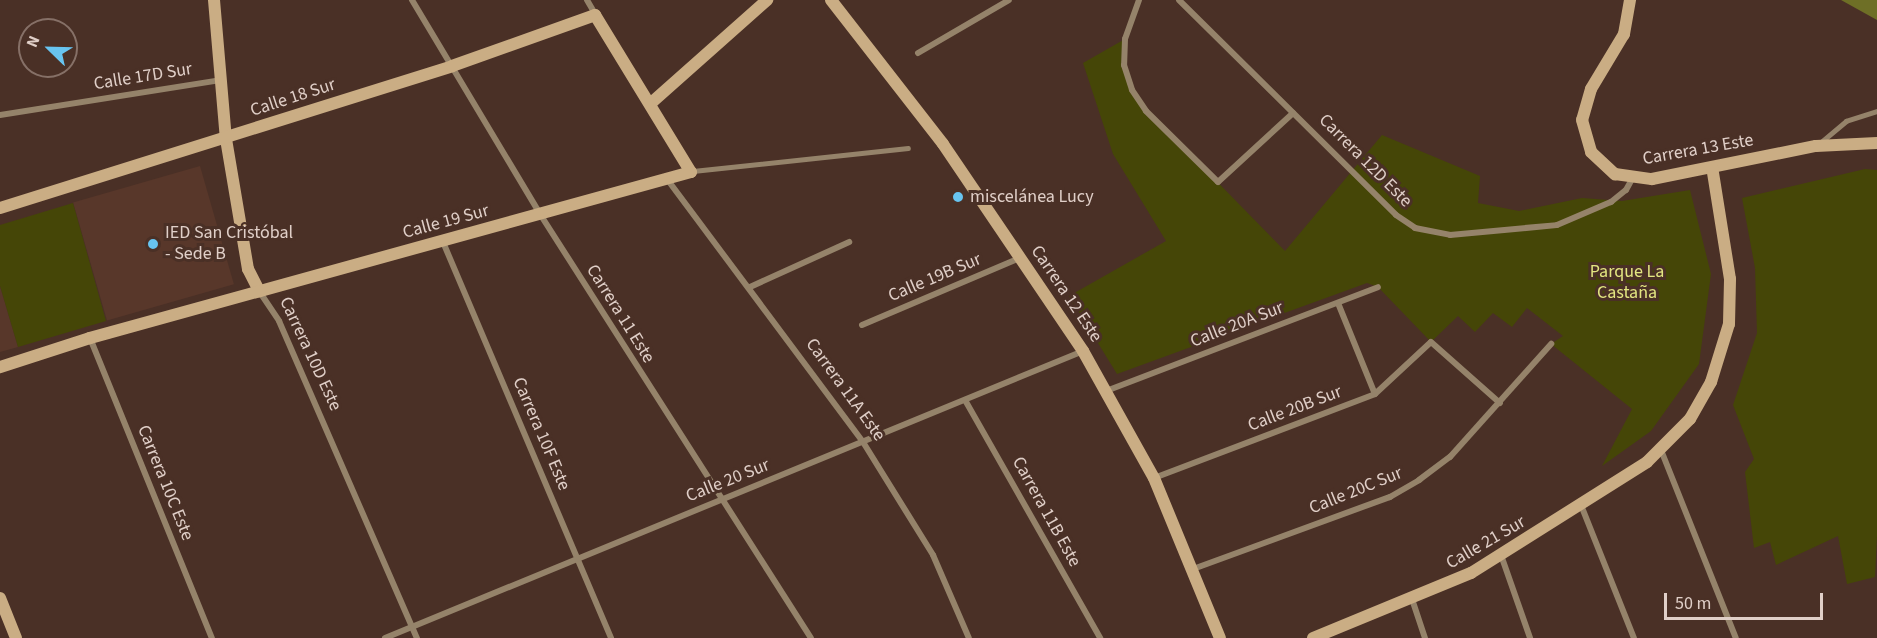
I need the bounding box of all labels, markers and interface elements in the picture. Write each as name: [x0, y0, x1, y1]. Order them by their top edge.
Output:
north arrow: [18, 18, 78, 78]
text: N: [21, 33, 45, 51]
street label: Calle 17D Sur: [92, 59, 194, 95]
street label: Calle 18 Sur: [248, 74, 338, 122]
street label: Carrera 12D Este: [1314, 110, 1416, 212]
street label: Carrera 13 Este: [1641, 130, 1755, 170]
place label: miscelánea Lucy: [970, 186, 1094, 208]
marker: miscelánea Lucy: [951, 190, 965, 204]
street label: Calle 19 Sur: [401, 200, 491, 244]
place label: IED San Cristóbal - Sede B: [165, 223, 293, 266]
marker: IED San Cristóbal - Sede B: [146, 237, 160, 251]
street label: Carrera 12 Este: [1026, 242, 1106, 346]
street label: Calle 19B Sur: [885, 249, 985, 307]
street label: Carrera 11 Este: [581, 261, 659, 367]
park label: Parque La Castaña: [1590, 262, 1664, 304]
street label: Carrera 10D Este: [274, 294, 346, 414]
street label: Calle 20A Sur: [1187, 297, 1287, 353]
street label: Carrera 11A Este: [800, 334, 890, 446]
street label: Carrera 10F Este: [507, 374, 575, 494]
street label: Calle 20B Sur: [1245, 381, 1345, 437]
street label: Carrera 10C Este: [132, 422, 198, 544]
street label: Carrera 11B Este: [1007, 453, 1085, 571]
street label: Calle 20 Sur: [683, 454, 773, 508]
street label: Calle 20C Sur: [1306, 463, 1406, 519]
street label: Calle 21 Sur: [1442, 512, 1530, 574]
scale bar: [1667, 581, 1826, 619]
text: 50 m: [1675, 591, 1711, 616]

